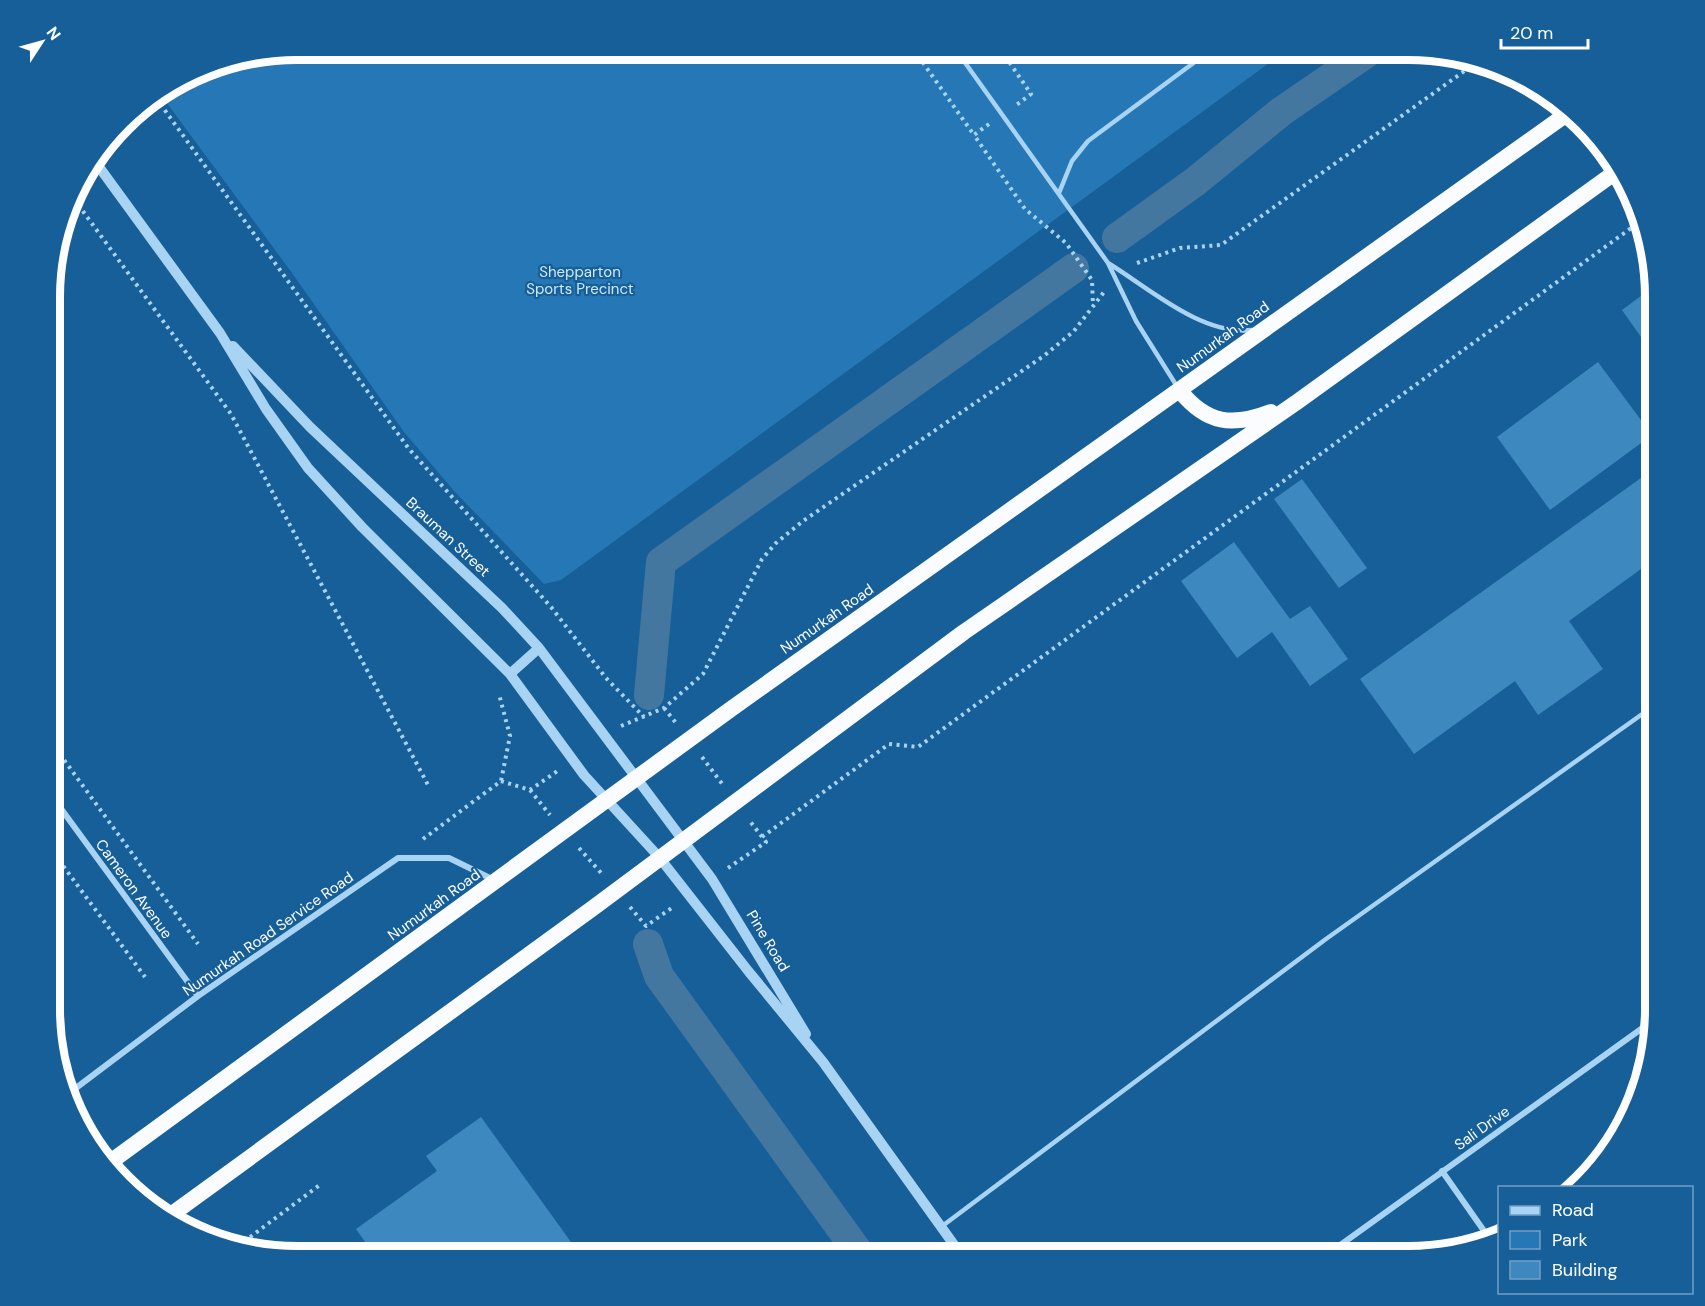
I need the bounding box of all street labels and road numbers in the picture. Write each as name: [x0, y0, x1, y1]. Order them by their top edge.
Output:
street label: Numurkah Road: [1173, 297, 1273, 377]
street label: Brauman Street: [402, 493, 494, 581]
street label: Numurkah Road: [776, 579, 878, 659]
street label: Cameron Avenue: [91, 835, 177, 943]
street label: Numurkah Road: [384, 865, 484, 945]
street label: Numurkah Road Service Road: [179, 867, 357, 1001]
street label: Pine Road: [742, 907, 794, 975]
street label: Sali Drive: [1451, 1101, 1513, 1155]

